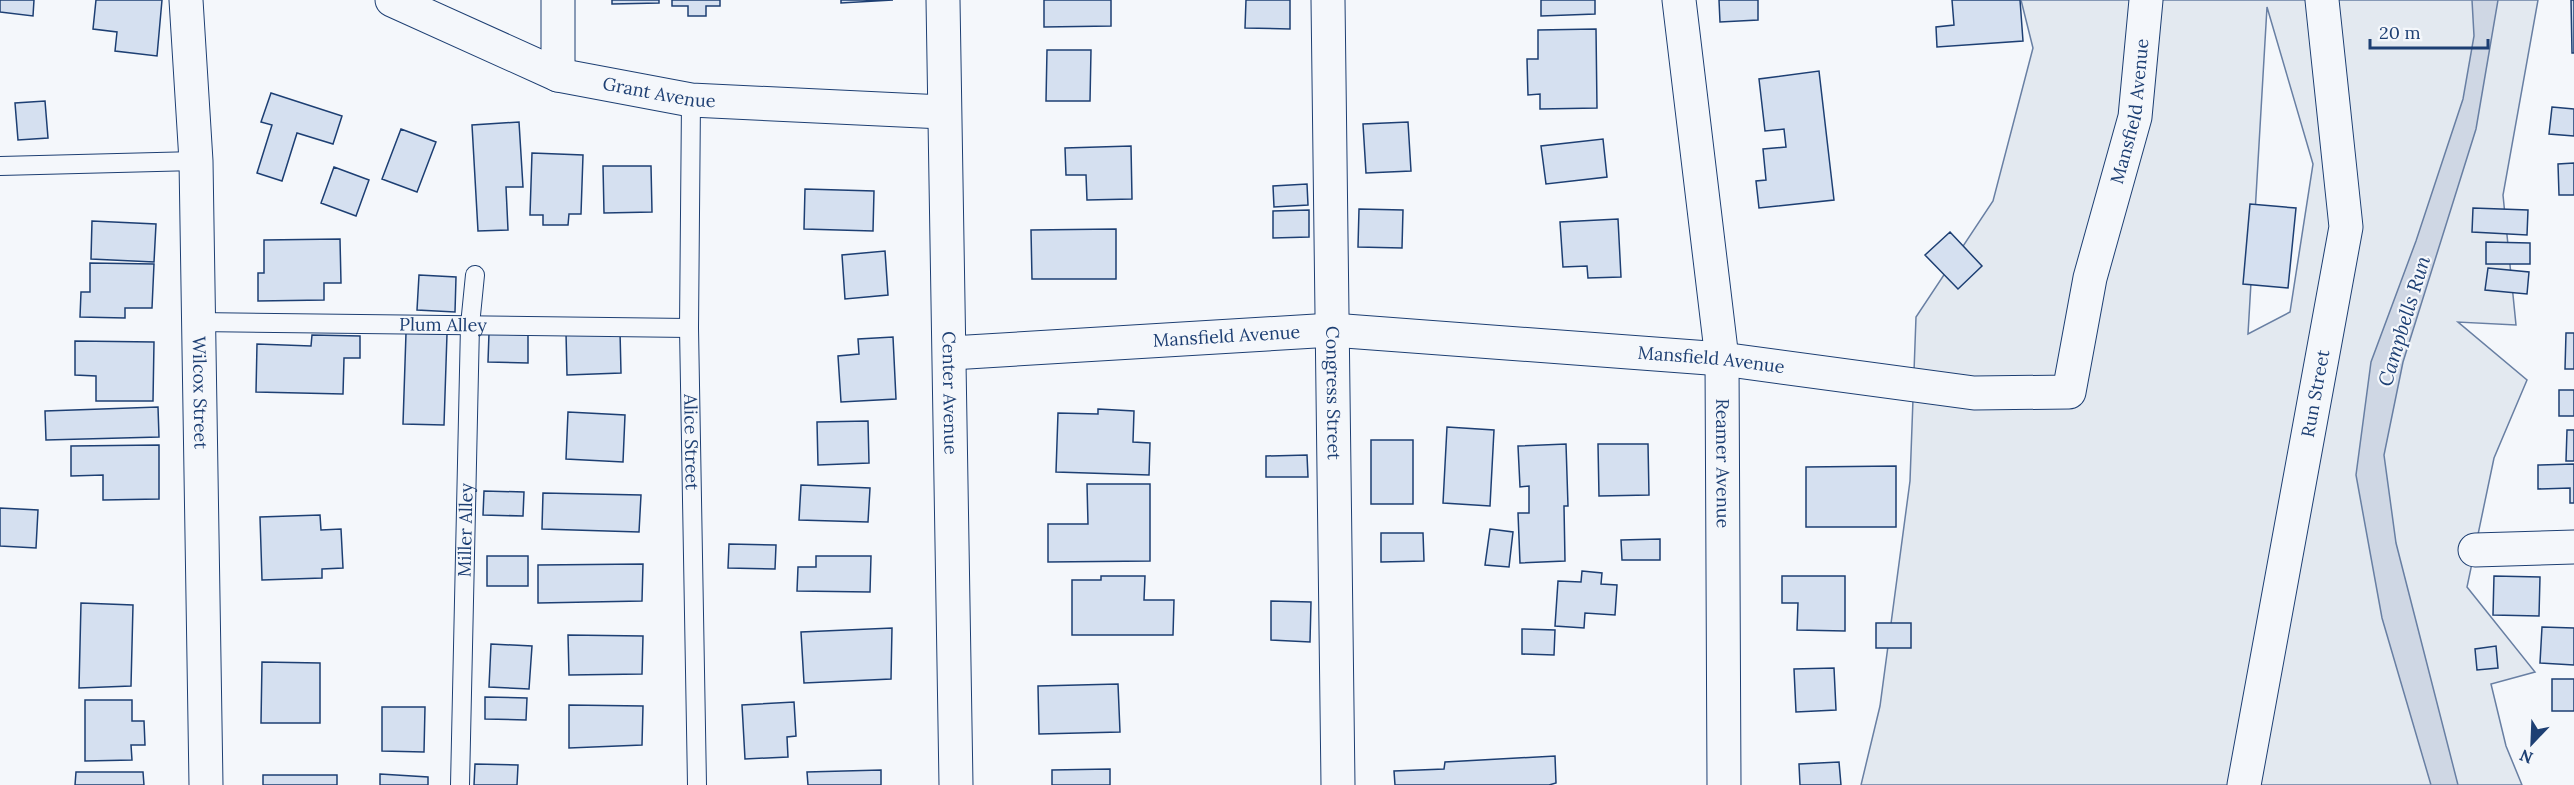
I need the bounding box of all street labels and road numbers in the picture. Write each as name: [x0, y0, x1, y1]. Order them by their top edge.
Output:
street label: Mansfield Avenue: [2105, 37, 2153, 186]
street label: Grant Avenue: [601, 72, 716, 112]
street label: Plum Alley: [399, 312, 487, 337]
street label: Mansfield Avenue: [1152, 320, 1301, 352]
street label: Congress Street: [1321, 326, 1346, 460]
street label: Center Avenue: [937, 331, 963, 455]
street label: Wilcox Street: [188, 336, 213, 449]
street label: Mansfield Avenue: [1637, 341, 1786, 378]
street label: Run Street: [2296, 348, 2334, 439]
street label: Alice Street: [679, 393, 704, 490]
street label: Reamer Avenue: [1711, 399, 1735, 529]
street label: Miller Alley: [453, 482, 478, 577]

